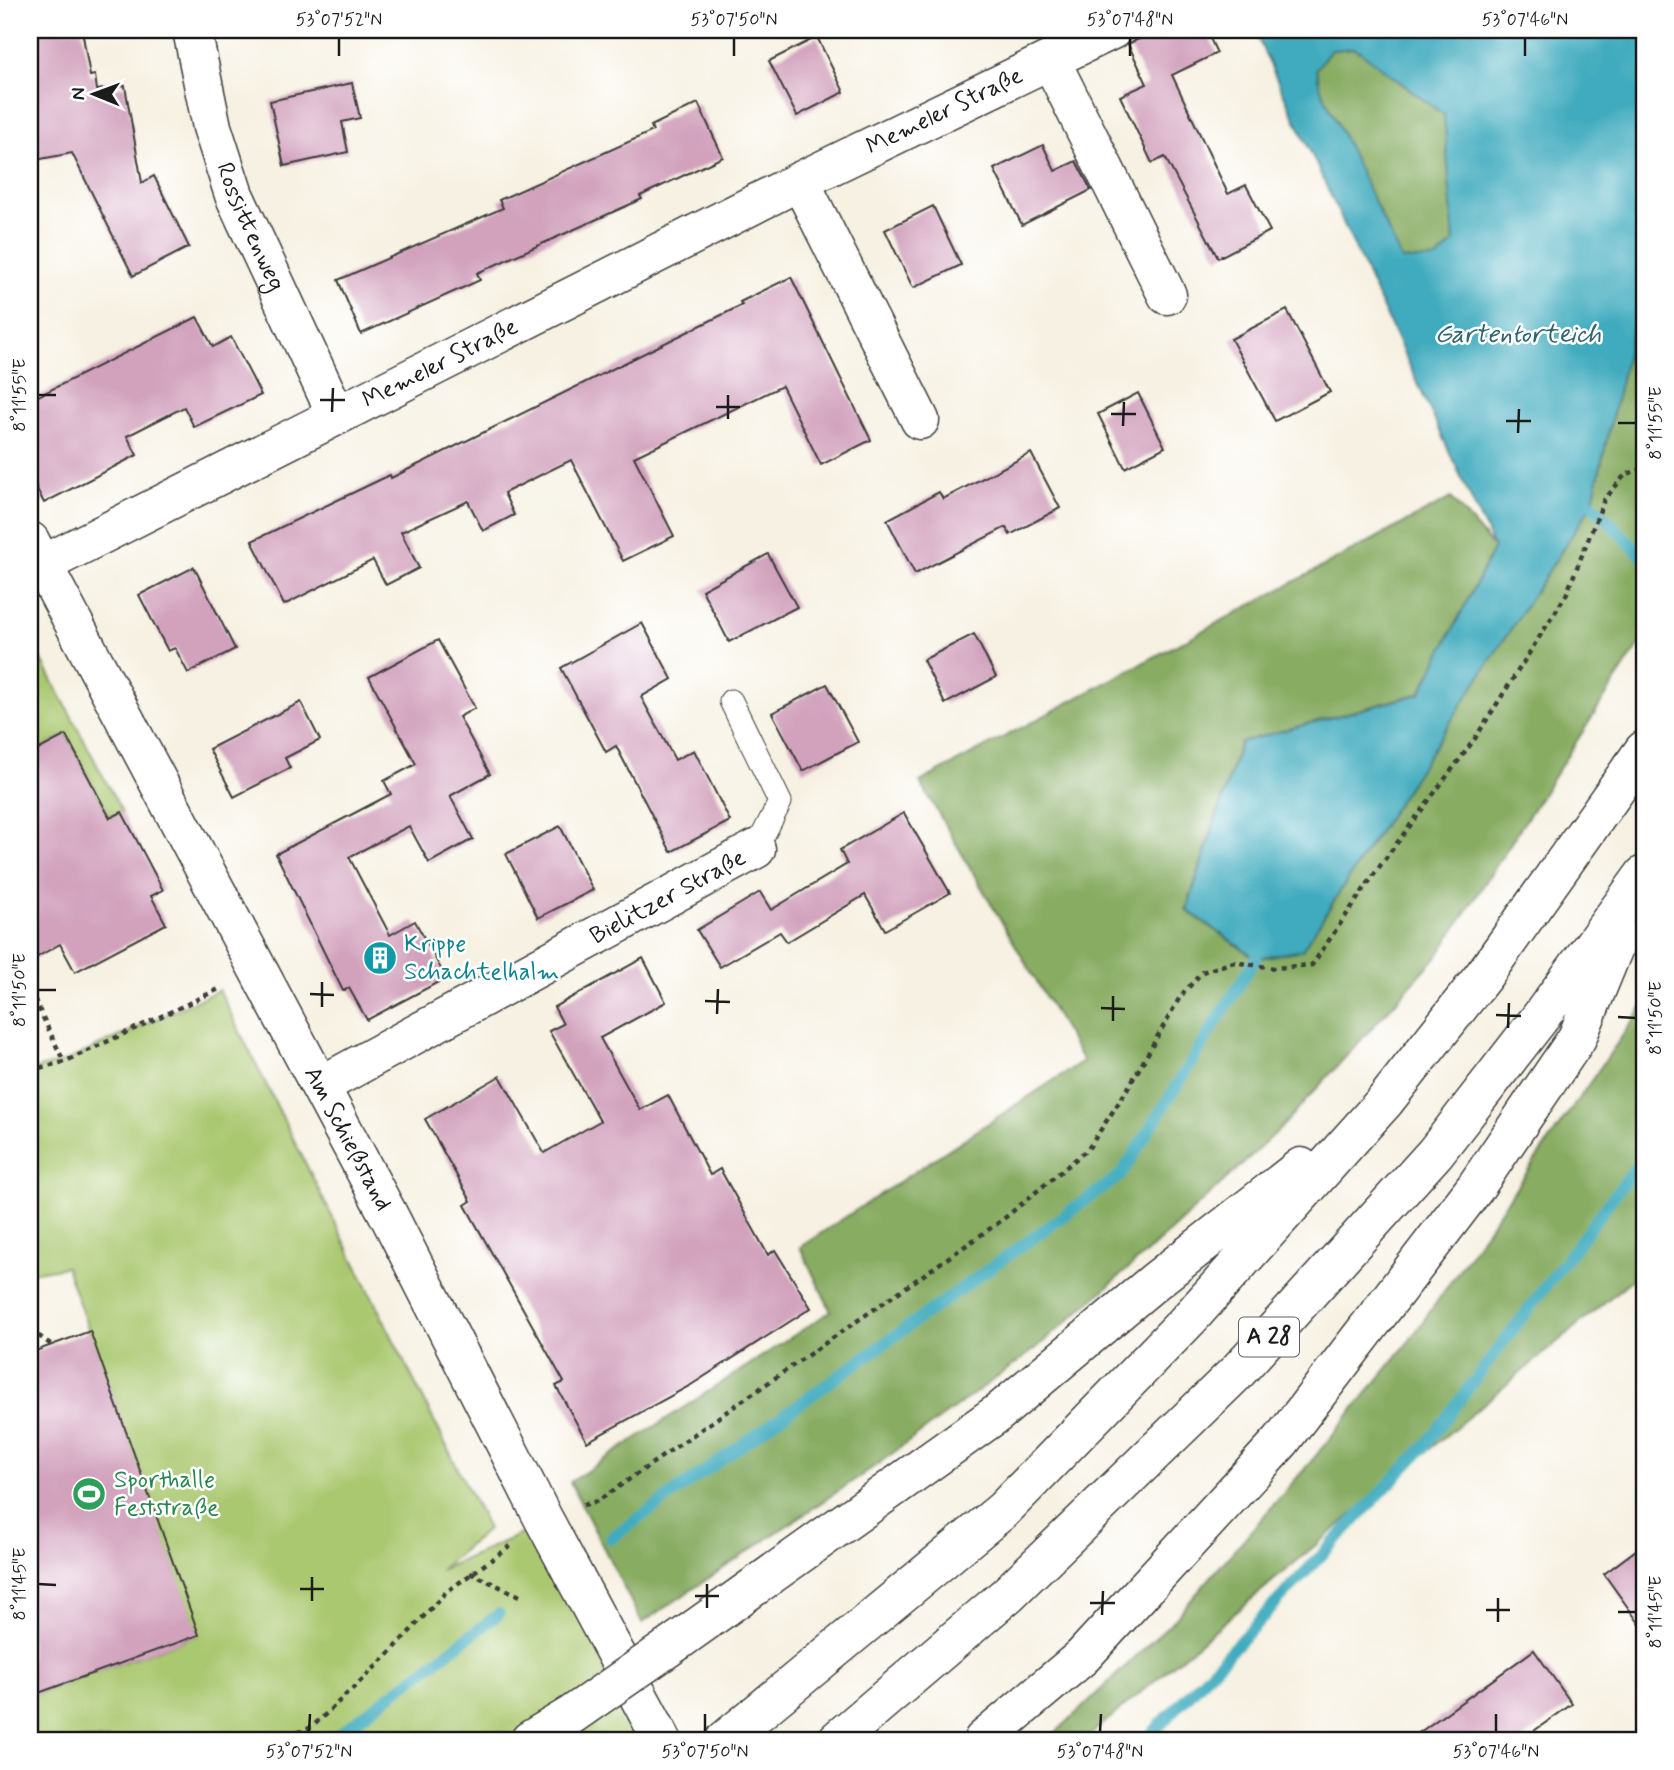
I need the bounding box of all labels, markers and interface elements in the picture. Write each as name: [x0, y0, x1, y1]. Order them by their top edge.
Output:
text: 53°07'52"N: [296, 8, 382, 32]
text: 53°07'50"N: [690, 8, 778, 32]
text: 53°07'48"N: [1087, 8, 1173, 32]
text: 53°07'46"N: [1482, 8, 1568, 32]
north arrow: [60, 60, 130, 130]
street label: Memeler Straße: [861, 60, 1028, 162]
text: N: [66, 87, 91, 100]
street label: Rossittenweg: [209, 159, 292, 297]
street label: Memeler Straße: [357, 311, 523, 416]
water label: Gartentorteich: [1435, 318, 1601, 352]
text: 8°11'55"E: [8, 358, 32, 432]
text: 8°11'55"E: [1644, 386, 1668, 460]
street label: Bielitzer Straße: [585, 842, 751, 952]
place label: Krippe Schachtelhalm: [404, 929, 559, 988]
building icon: Krippe Schachtelhalm: [361, 939, 399, 977]
text: 8°11'50"E: [8, 953, 32, 1027]
text: 8°11'50"E: [1644, 981, 1668, 1055]
street label: Am Schießstand: [297, 1061, 399, 1216]
road number: A 28: [1239, 1318, 1299, 1356]
place label: Sporthalle Feststraße: [114, 1465, 219, 1524]
sports icon: Sporthalle Feststraße: [70, 1475, 108, 1513]
text: 8°11'45"E: [8, 1548, 32, 1620]
text: 8°11'45"E: [1644, 1576, 1668, 1648]
text: 53°07'52"N: [266, 1740, 352, 1764]
text: 53°07'50"N: [661, 1740, 749, 1764]
text: 53°07'48"N: [1057, 1740, 1143, 1764]
text: 53°07'46"N: [1453, 1740, 1539, 1764]

